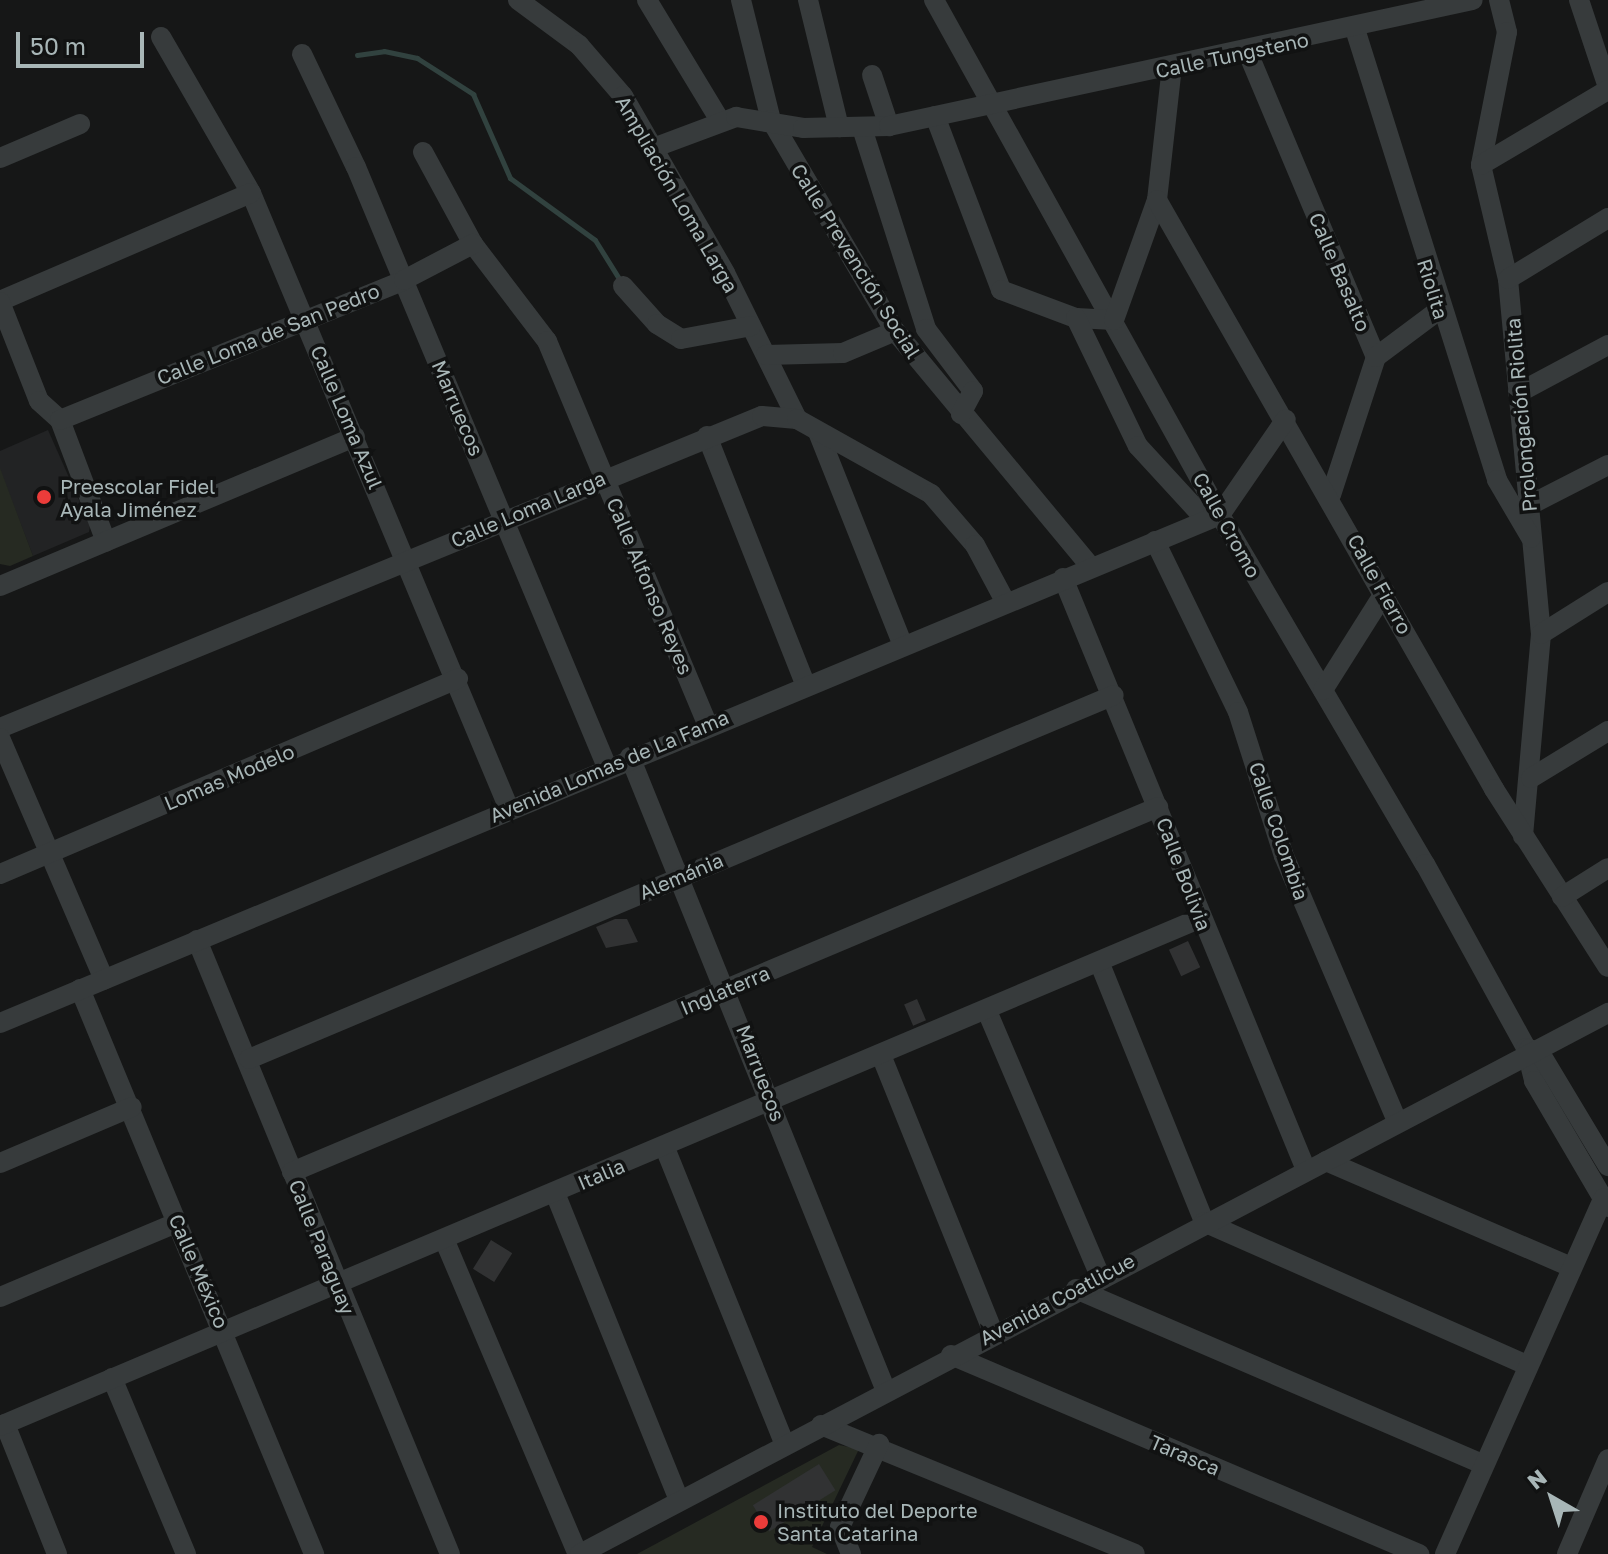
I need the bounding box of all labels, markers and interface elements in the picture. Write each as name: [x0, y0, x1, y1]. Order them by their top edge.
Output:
scale bar: [20, 16, 148, 66]
street label: Calle Tungsteno: [1153, 27, 1311, 83]
text: 50 m: [30, 31, 86, 60]
street label: Ampliación Loma Larga: [611, 91, 743, 297]
street label: Calle Prevención Social: [786, 159, 926, 363]
street label: Calle Basalto: [1304, 209, 1376, 335]
street label: Riolita: [1412, 256, 1454, 322]
street label: Calle Loma de San Pedro: [153, 278, 383, 390]
street label: Prolongación Riolita: [1501, 317, 1541, 513]
street label: Calle Loma Azul: [306, 342, 388, 492]
street label: Marruecos: [427, 357, 489, 459]
street label: Calle Loma Larga: [447, 466, 609, 552]
street label: Calle Cromo: [1188, 468, 1266, 582]
place label: Preescolar Fidel Ayala Jiménez: [60, 474, 215, 521]
marker: Preescolar Fidel Ayala Jiménez: [35, 488, 53, 506]
street label: Calle Alfonso Reyes: [602, 494, 698, 678]
street label: Calle Fierro: [1343, 530, 1417, 638]
street label: Avenida Lomas de La Fama: [486, 705, 732, 827]
street label: Lomas Modelo: [160, 739, 298, 815]
street label: Calle Colombia: [1244, 759, 1314, 903]
street label: Calle Bolivia: [1151, 814, 1217, 934]
street label: Alemánia: [635, 848, 727, 904]
street label: Inglaterra: [677, 960, 773, 1020]
street label: Marruecos: [732, 1021, 790, 1125]
street label: Italia: [574, 1153, 628, 1195]
street label: Calle Paraguay: [284, 1176, 360, 1318]
street label: Calle México: [164, 1210, 234, 1332]
street label: Avenida Coatlicue: [975, 1248, 1139, 1350]
street label: Tarasca: [1146, 1430, 1224, 1480]
north arrow: [1512, 1458, 1592, 1538]
text: N: [1522, 1463, 1552, 1495]
place label: Instituto del Deporte Santa Catarina: [777, 1498, 978, 1545]
marker: Instituto del Deporte Santa Catarina: [752, 1513, 770, 1531]

